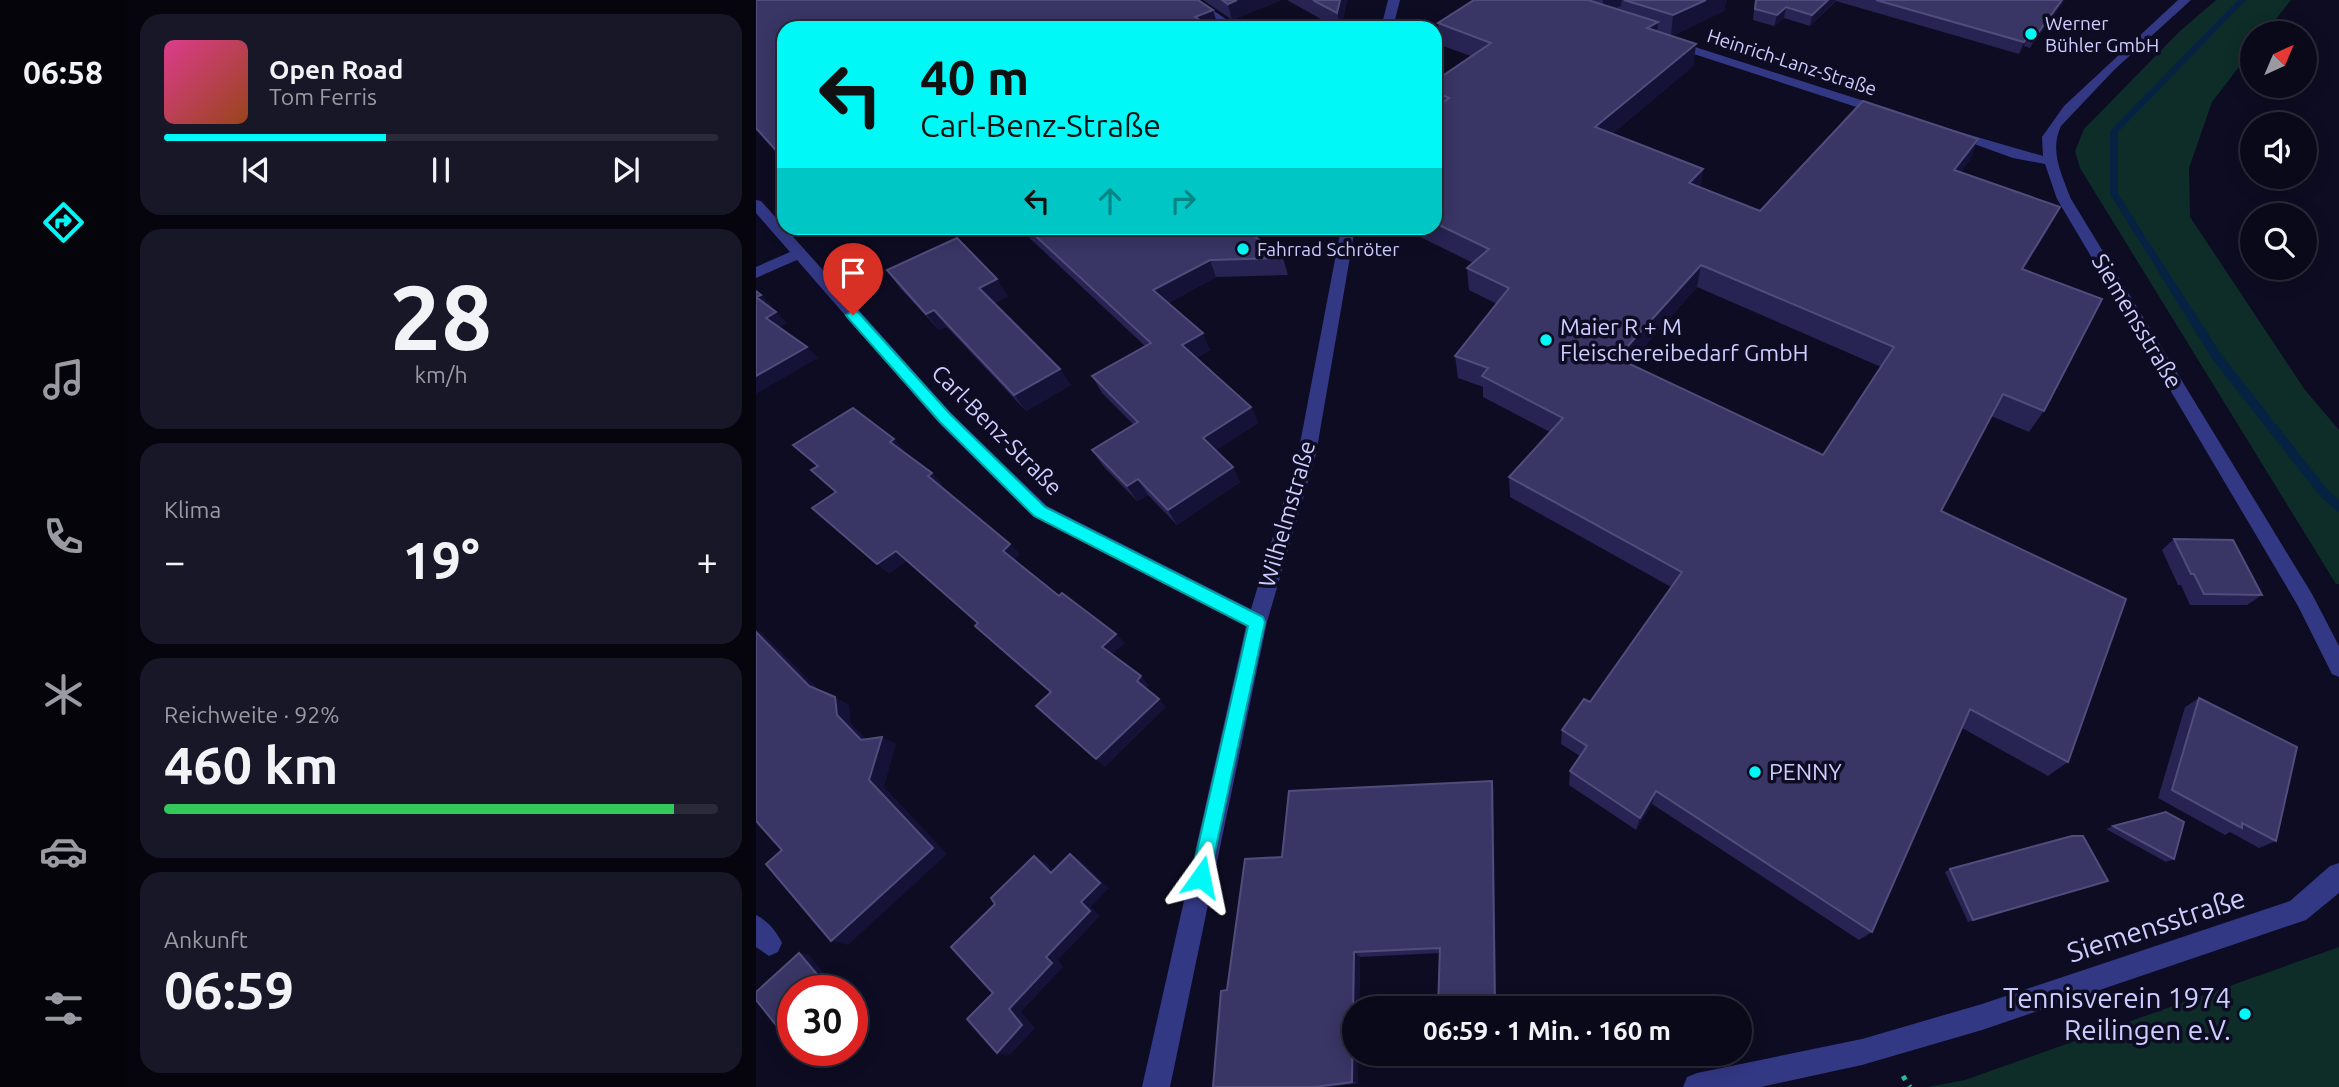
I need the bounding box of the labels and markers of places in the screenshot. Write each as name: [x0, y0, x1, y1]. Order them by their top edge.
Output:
place label: Werner Bühler GmbH: [2045, 12, 2159, 56]
marker: Werner Bühler GmbH: [2023, 26, 2039, 42]
place label: Fahrrad Schröter: [1257, 238, 1400, 260]
marker: Fahrrad Schröter: [1235, 241, 1251, 257]
pin: [823, 243, 883, 315]
place label: Maier R + M Fleischereibedarf GmbH: [1560, 314, 1809, 365]
marker: Maier R + M Fleischereibedarf GmbH: [1538, 332, 1554, 348]
place label: PENNY: [1769, 759, 1843, 784]
marker: PENNY: [1747, 764, 1763, 780]
place label: Tennisverein 1974 Reilingen e.V.: [2003, 982, 2231, 1045]
marker: Tennisverein 1974 Reilingen e.V.: [2237, 1006, 2253, 1022]

